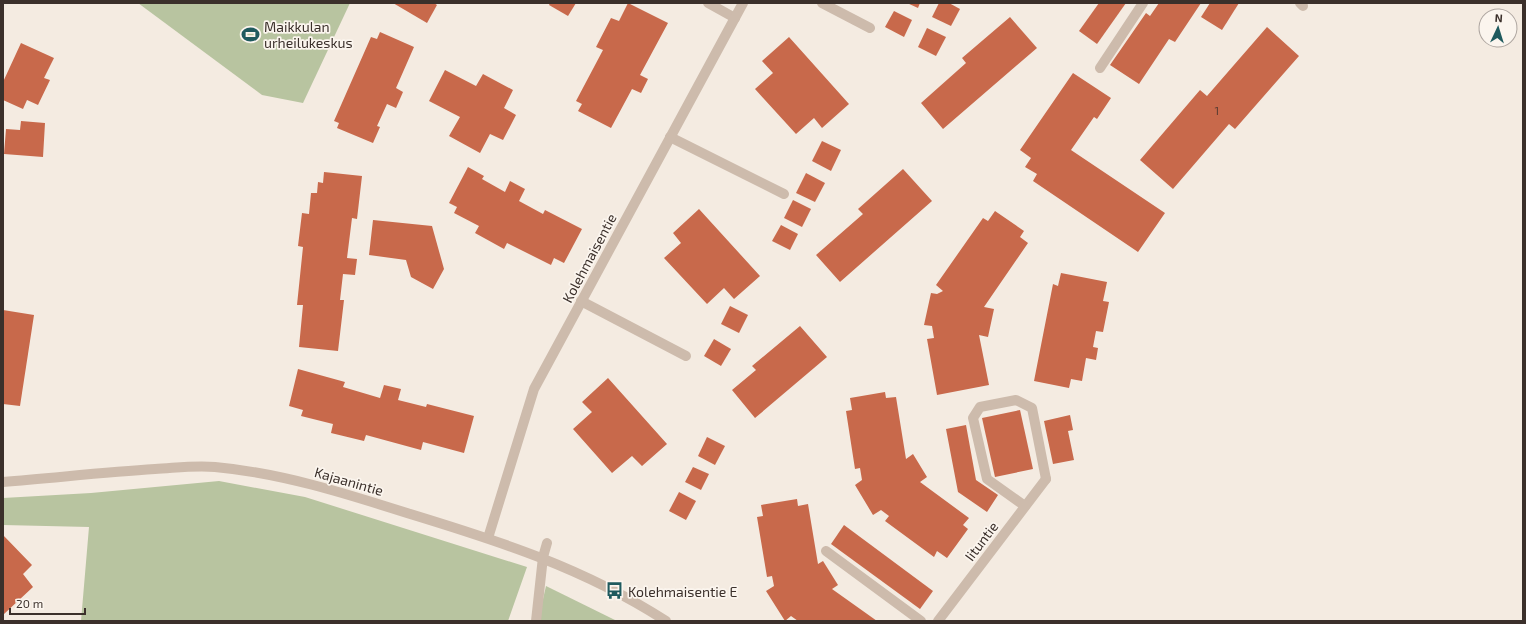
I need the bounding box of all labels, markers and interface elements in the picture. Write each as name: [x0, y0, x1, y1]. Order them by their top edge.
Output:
north arrow: [1478, 8, 1518, 48]
text: N: [1494, 11, 1503, 24]
place label: Maikkulan urheilukeskus: [264, 18, 353, 51]
sports icon: Maikkulan urheilukeskus: [241, 24, 261, 44]
house number: 1: [1215, 103, 1219, 117]
street label: Kolehmaisentie: [558, 211, 620, 305]
street label: Kajaanintie: [313, 463, 385, 499]
street label: Iituntie: [961, 518, 1001, 564]
bus stop icon: Kolehmaisentie E: [605, 581, 625, 601]
place label: Kolehmaisentie E: [628, 583, 737, 600]
scale bar: [10, 590, 85, 616]
text: 20 m: [16, 596, 43, 610]

